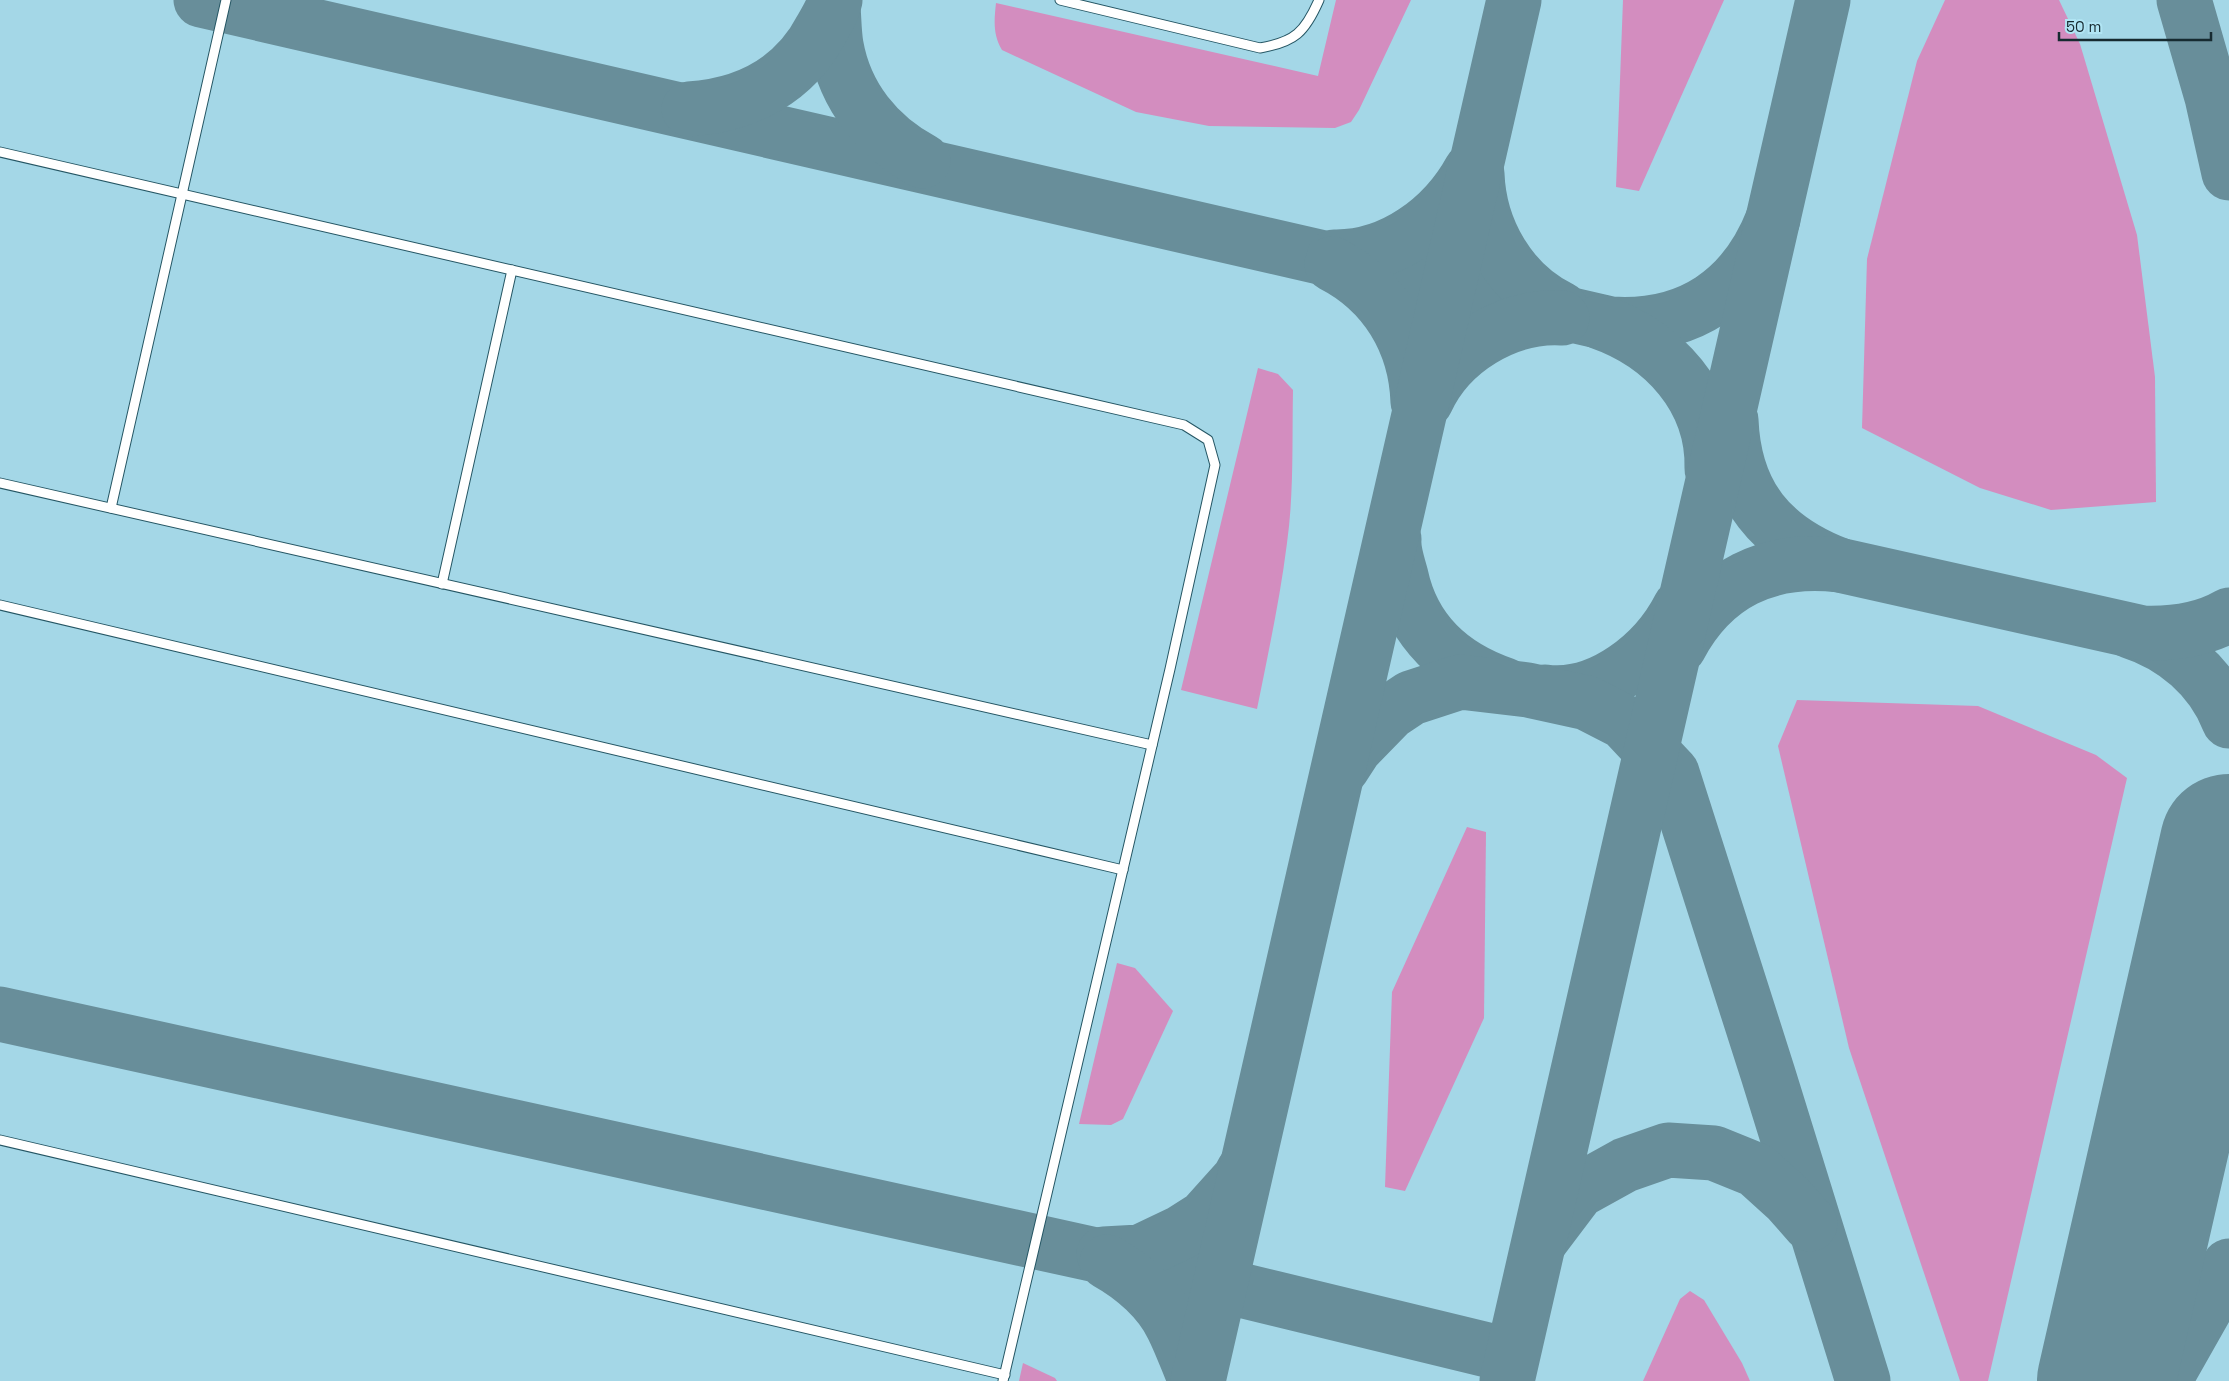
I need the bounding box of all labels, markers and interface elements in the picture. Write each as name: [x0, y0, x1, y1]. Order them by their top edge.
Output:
scale bar: [2059, 10, 2212, 42]
text: 50 m: [2066, 17, 2101, 36]

